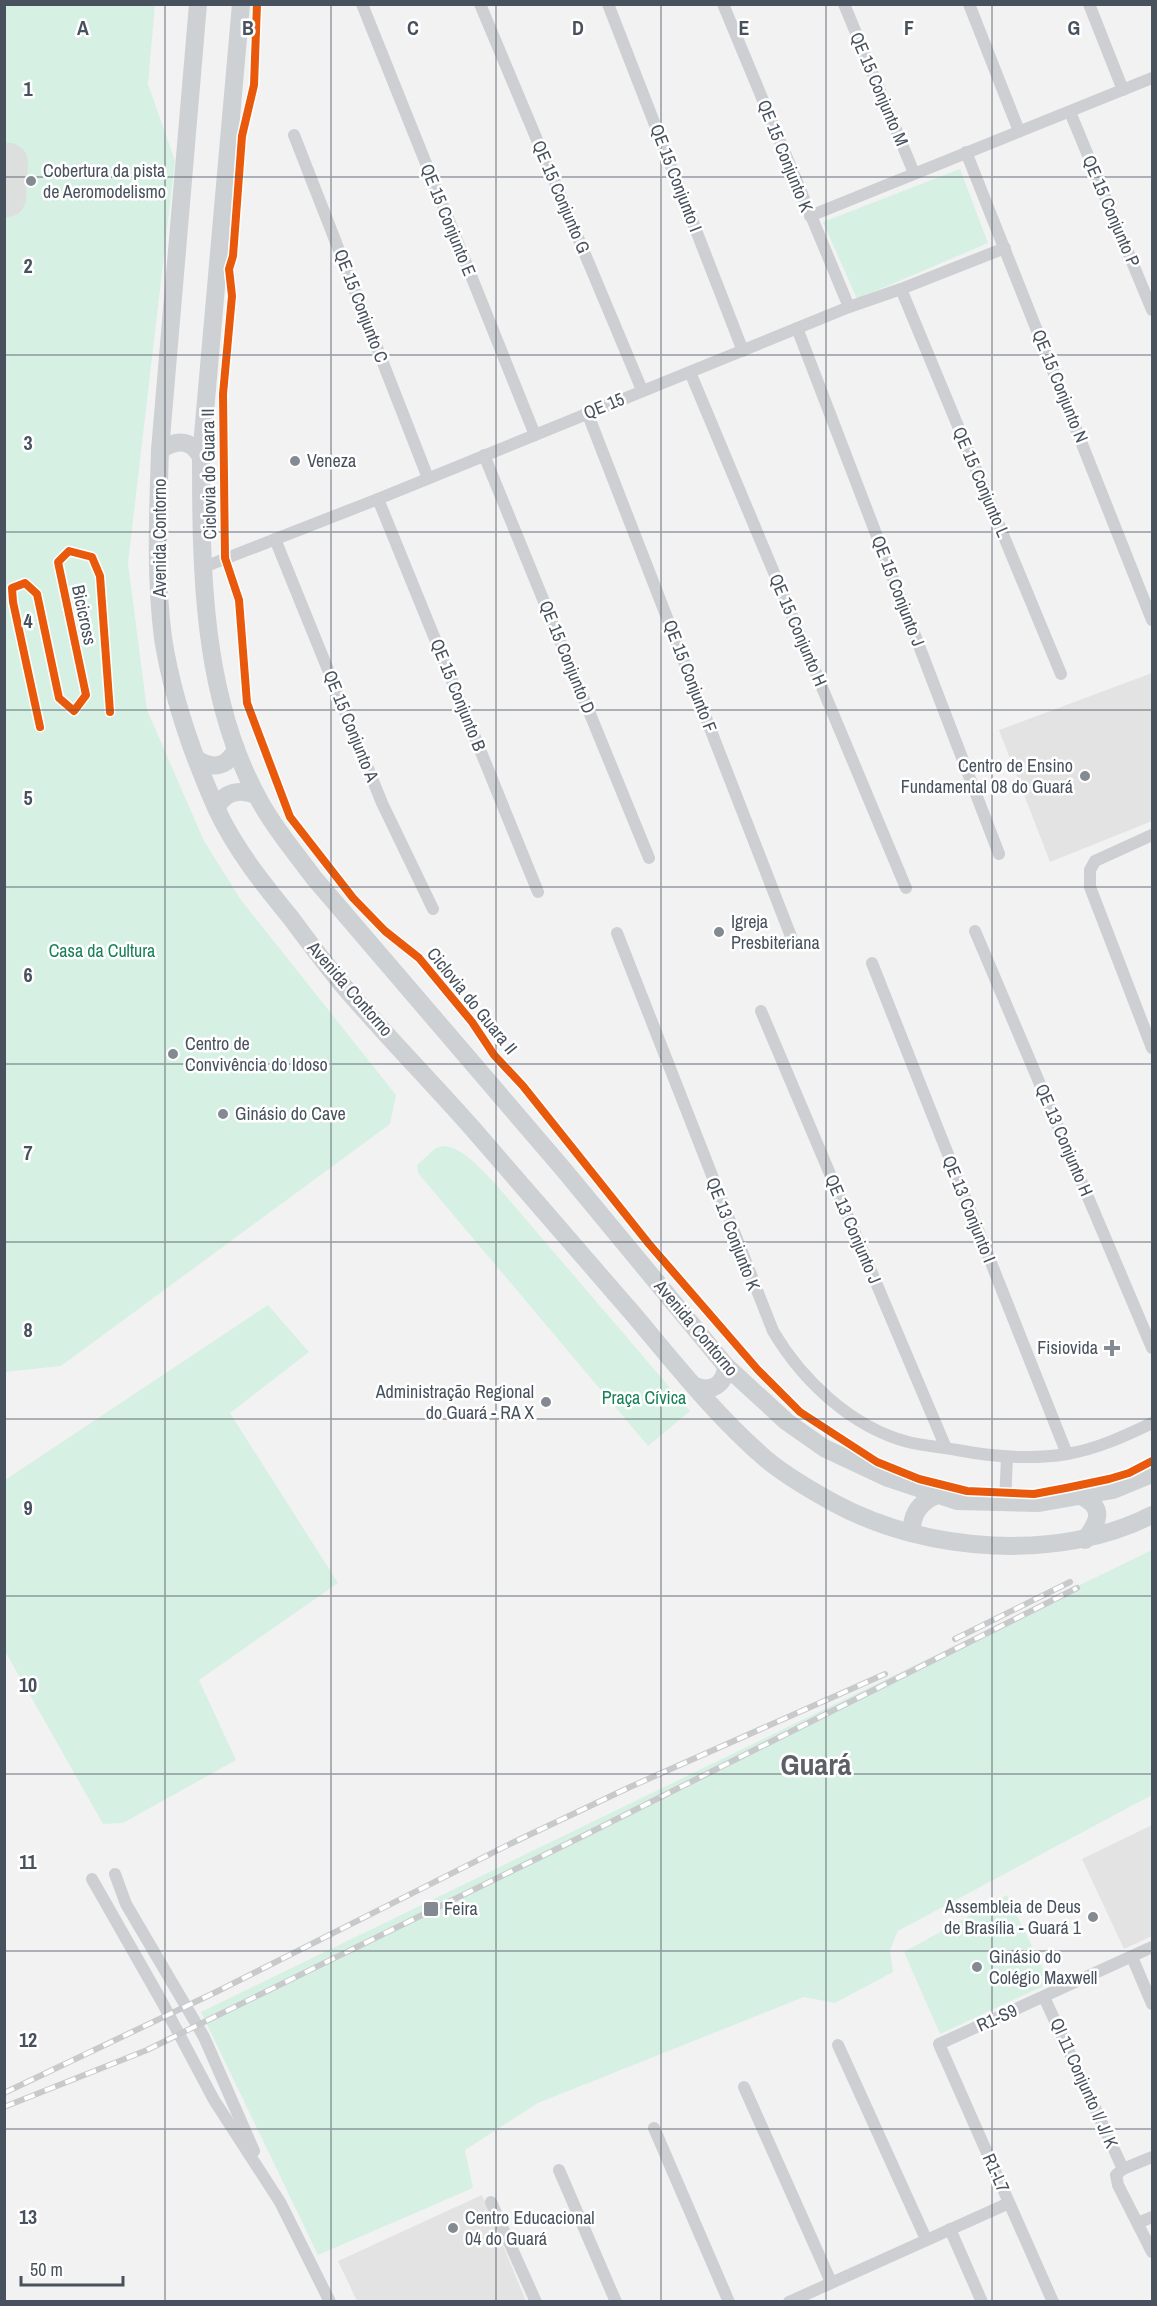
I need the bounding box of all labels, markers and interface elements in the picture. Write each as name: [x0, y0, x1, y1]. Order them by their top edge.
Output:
text: A: [77, 14, 89, 41]
text: B: [242, 14, 254, 41]
text: C: [407, 14, 419, 41]
text: D: [572, 14, 584, 41]
text: E: [739, 14, 750, 41]
text: F: [904, 14, 914, 41]
text: G: [1068, 14, 1080, 41]
street label: QE 15 Conjunto M: [844, 28, 915, 150]
text: 1: [23, 75, 33, 102]
street label: QE 15 Conjunto K: [752, 96, 819, 216]
street label: QE 15 Conjunto I: [645, 120, 708, 235]
street label: QE 15 Conjunto G: [526, 136, 597, 257]
street label: QE 15 Conjunto P: [1077, 151, 1146, 271]
place label: Cobertura da pista de Aeromodelismo: [43, 158, 166, 204]
street label: QE 15 Conjunto E: [415, 160, 482, 280]
marker: Cobertura da pista de Aeromodelismo: [24, 174, 38, 188]
street label: QE 15 Conjunto C: [328, 245, 395, 366]
text: 2: [23, 252, 33, 279]
street label: QE 15 Conjunto N: [1026, 326, 1094, 446]
street label: QE 15: [580, 386, 628, 425]
street label: Ciclovia do Guara II: [195, 408, 222, 540]
street label: QE 15 Conjunto L: [947, 423, 1016, 541]
text: 3: [23, 429, 33, 456]
place label: Veneza: [307, 448, 356, 473]
marker: Veneza: [288, 454, 302, 468]
street label: Avenida Contorno: [147, 479, 172, 598]
street label: QE 15 Conjunto J: [866, 532, 931, 650]
street label: QE 15 Conjunto H: [764, 570, 833, 690]
street label: Bicicross: [66, 583, 103, 647]
street label: QE 15 Conjunto D: [533, 597, 601, 717]
text: 4: [23, 607, 33, 634]
street label: QE 15 Conjunto F: [658, 616, 723, 735]
street label: QE 15 Conjunto B: [425, 635, 492, 755]
street label: QE 15 Conjunto A: [318, 666, 385, 785]
place label: Centro de Ensino Fundamental 08 do Guará: [901, 753, 1073, 799]
marker: Centro de Ensino Fundamental 08 do Guará: [1078, 769, 1092, 783]
text: 5: [23, 784, 33, 811]
place label: Igreja Presbiteriana: [731, 909, 820, 955]
marker: Igreja Presbiteriana: [712, 925, 726, 939]
street label: Avenida Contorno: [301, 935, 399, 1042]
park label: Casa da Cultura: [49, 938, 155, 963]
street label: Ciclovia do Guara II: [421, 942, 523, 1060]
text: 6: [23, 961, 33, 988]
place label: Centro de Convivência do Idoso: [185, 1031, 328, 1077]
marker: Centro de Convivência do Idoso: [166, 1047, 180, 1061]
street label: QE 13 Conjunto H: [1030, 1080, 1099, 1200]
place label: Ginásio do Cave: [235, 1101, 346, 1126]
marker: Ginásio do Cave: [216, 1107, 230, 1121]
text: 7: [23, 1139, 33, 1166]
street label: QE 13 Conjunto I: [937, 1152, 1002, 1266]
street label: QE 13 Conjunto J: [819, 1170, 888, 1287]
street label: QE 13 Conjunto K: [700, 1174, 767, 1294]
street label: Avenida Contorno: [648, 1273, 744, 1381]
text: 8: [23, 1316, 33, 1343]
place label: Fisiovida: [1037, 1335, 1098, 1360]
marker: Fisiovida: [1103, 1339, 1121, 1357]
place label: Administração Regional do Guará - RA X: [375, 1379, 534, 1425]
park label: Praça Cívica: [602, 1385, 686, 1410]
marker: Administração Regional do Guará - RA X: [539, 1395, 553, 1409]
text: 9: [23, 1494, 33, 1521]
text: 10: [19, 1671, 37, 1698]
district label: Guará: [780, 1744, 852, 1784]
text: 11: [19, 1848, 38, 1875]
place label: Assembleia de Deus de Brasília - Guará 1: [944, 1894, 1082, 1940]
place label: Feira: [444, 1896, 478, 1921]
marker: Feira: [422, 1900, 440, 1918]
marker: Assembleia de Deus de Brasília - Guará 1: [1086, 1910, 1100, 1924]
place label: Ginásio do Colégio Maxwell: [989, 1944, 1097, 1990]
marker: Ginásio do Colégio Maxwell: [970, 1960, 984, 1974]
street label: R1-S9: [973, 1998, 1021, 2037]
street label: QI 11 Conjunto I/ J/ K: [1045, 2014, 1124, 2152]
text: 12: [19, 2026, 37, 2053]
street label: R1-L7: [977, 2149, 1016, 2196]
text: 13: [19, 2203, 37, 2230]
place label: Centro Educacional 04 do Guará: [465, 2205, 595, 2251]
marker: Centro Educacional 04 do Guará: [446, 2221, 460, 2235]
scale bar: [21, 2249, 123, 2287]
text: 50 m: [30, 2257, 63, 2282]

